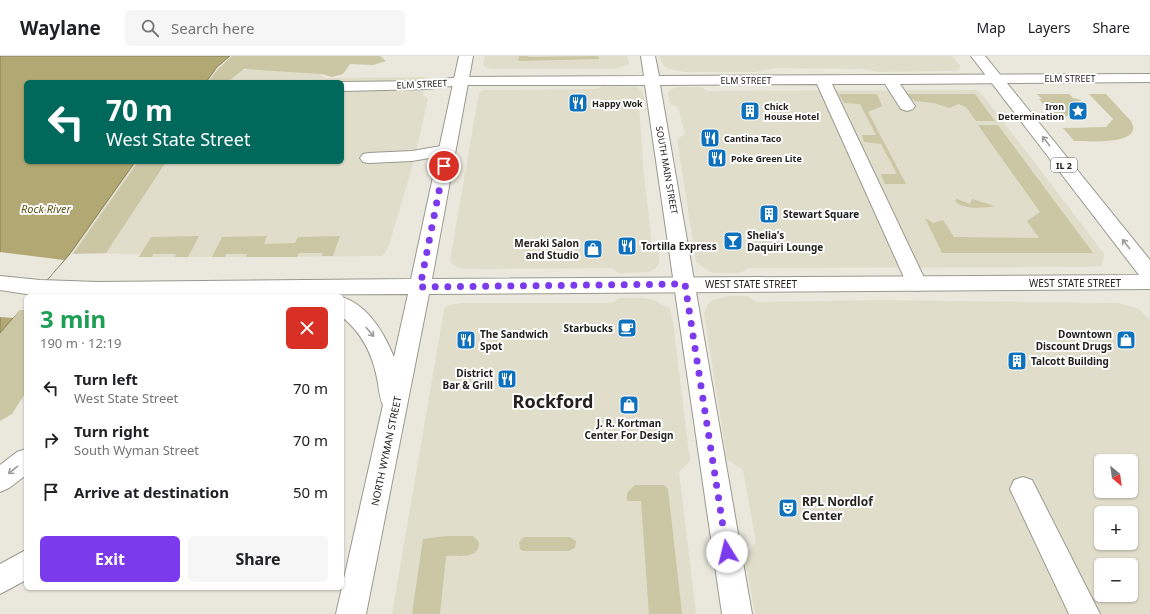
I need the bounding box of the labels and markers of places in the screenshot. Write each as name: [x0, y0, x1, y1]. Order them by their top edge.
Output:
restaurant icon: Happy Wok: [567, 92, 589, 114]
place label: Happy Wok: [592, 97, 643, 110]
building icon: Chick House Hotel: [739, 100, 761, 122]
place label: Chick House Hotel: [764, 100, 819, 123]
place label: Iron Determination: [998, 100, 1064, 123]
place icon: Iron Determination: [1067, 100, 1089, 122]
restaurant icon: Cantina Taco: [699, 127, 721, 149]
place label: Cantina Taco: [724, 132, 782, 145]
restaurant icon: Poke Green Lite: [706, 147, 728, 169]
pin: [427, 149, 461, 183]
place label: Poke Green Lite: [731, 152, 802, 165]
building icon: Stewart Square: [758, 203, 780, 225]
place label: Stewart Square: [783, 207, 859, 221]
place label: Shelia's Daquiri Lounge: [747, 228, 823, 254]
bar icon: Shelia's Daquiri Lounge: [722, 230, 744, 252]
restaurant icon: Tortilla Express: [616, 235, 638, 257]
place label: Meraki Salon and Studio: [514, 236, 579, 262]
shop icon: Meraki Salon and Studio: [582, 238, 604, 260]
place label: Tortilla Express: [641, 239, 717, 253]
cafe icon: Starbucks: [616, 317, 638, 339]
place label: Starbucks: [563, 321, 613, 335]
place label: The Sandwich Spot: [480, 327, 548, 353]
place label: Downtown Discount Drugs: [1036, 327, 1112, 353]
restaurant icon: The Sandwich Spot: [455, 329, 477, 351]
shop icon: Downtown Discount Drugs: [1115, 329, 1137, 351]
building icon: Talcott Building: [1006, 350, 1028, 372]
place label: Talcott Building: [1031, 354, 1109, 368]
place label: District Bar & Grill: [443, 366, 494, 392]
restaurant icon: District Bar & Grill: [496, 368, 518, 390]
shop icon: J. R. Kortman Center For Design: [618, 394, 640, 416]
place label: J. R. Kortman Center For Design: [584, 416, 674, 442]
place label: RPL Nordlof Center: [802, 493, 874, 524]
theatre icon: RPL Nordlof Center: [777, 497, 799, 519]

